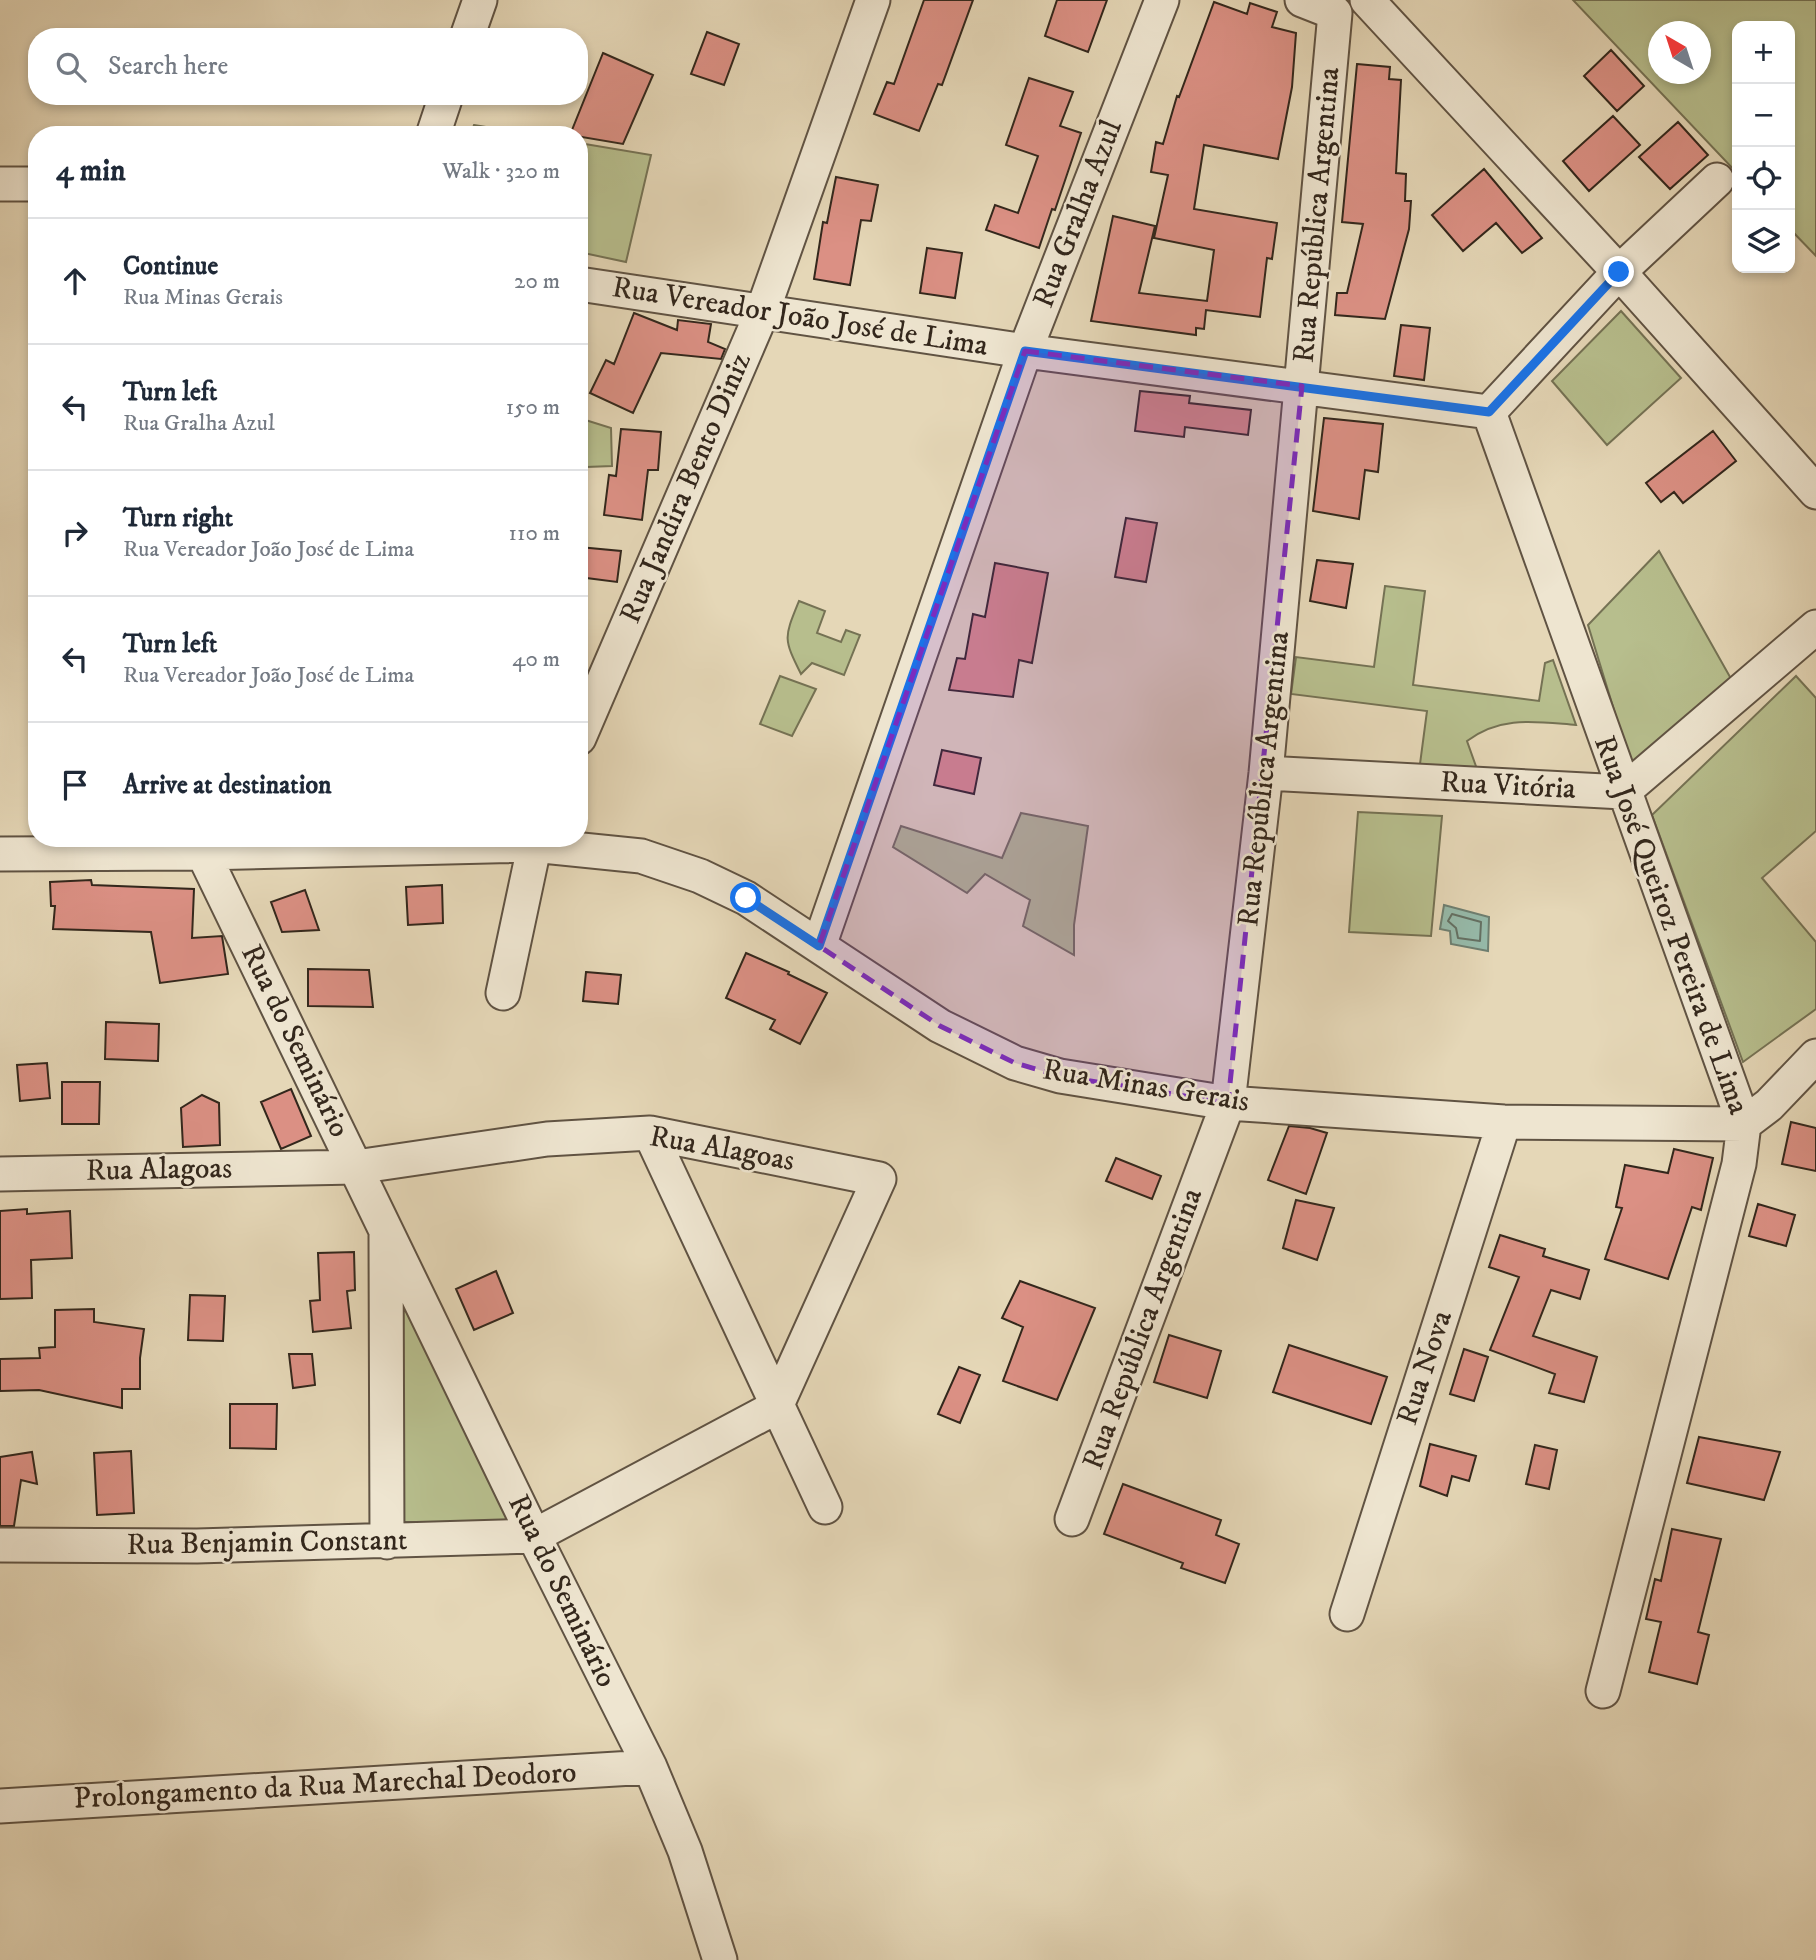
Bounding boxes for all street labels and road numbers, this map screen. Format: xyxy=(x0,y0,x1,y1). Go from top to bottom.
street label: Rua República Argentina xyxy=(1286,65,1348,364)
street label: Rua Gralha Azul xyxy=(1025,115,1131,313)
street label: Rua Vereador João José de Lima xyxy=(610,269,991,365)
street label: Rua Jandira Bento Diniz xyxy=(612,347,760,629)
street label: Rua República Argentina xyxy=(1230,629,1298,928)
street label: Rua José Queiroz Pereira de Lima xyxy=(1585,731,1757,1120)
street label: Rua Vitória xyxy=(1439,764,1577,808)
street label: Rua do Seminário xyxy=(232,939,358,1143)
street label: Rua Minas Gerais xyxy=(1040,1051,1252,1121)
street label: Rua Alagoas xyxy=(647,1118,797,1180)
street label: Rua Alagoas xyxy=(85,1150,233,1190)
street label: Rua República Argentina xyxy=(1075,1183,1211,1475)
street label: Rua Nova xyxy=(1389,1306,1461,1430)
street label: Rua do Seminário xyxy=(499,1489,625,1693)
street label: Rua Benjamin Constant xyxy=(126,1522,408,1564)
street label: Prolongamento da Rua Marechal Deodoro xyxy=(73,1754,577,1818)

